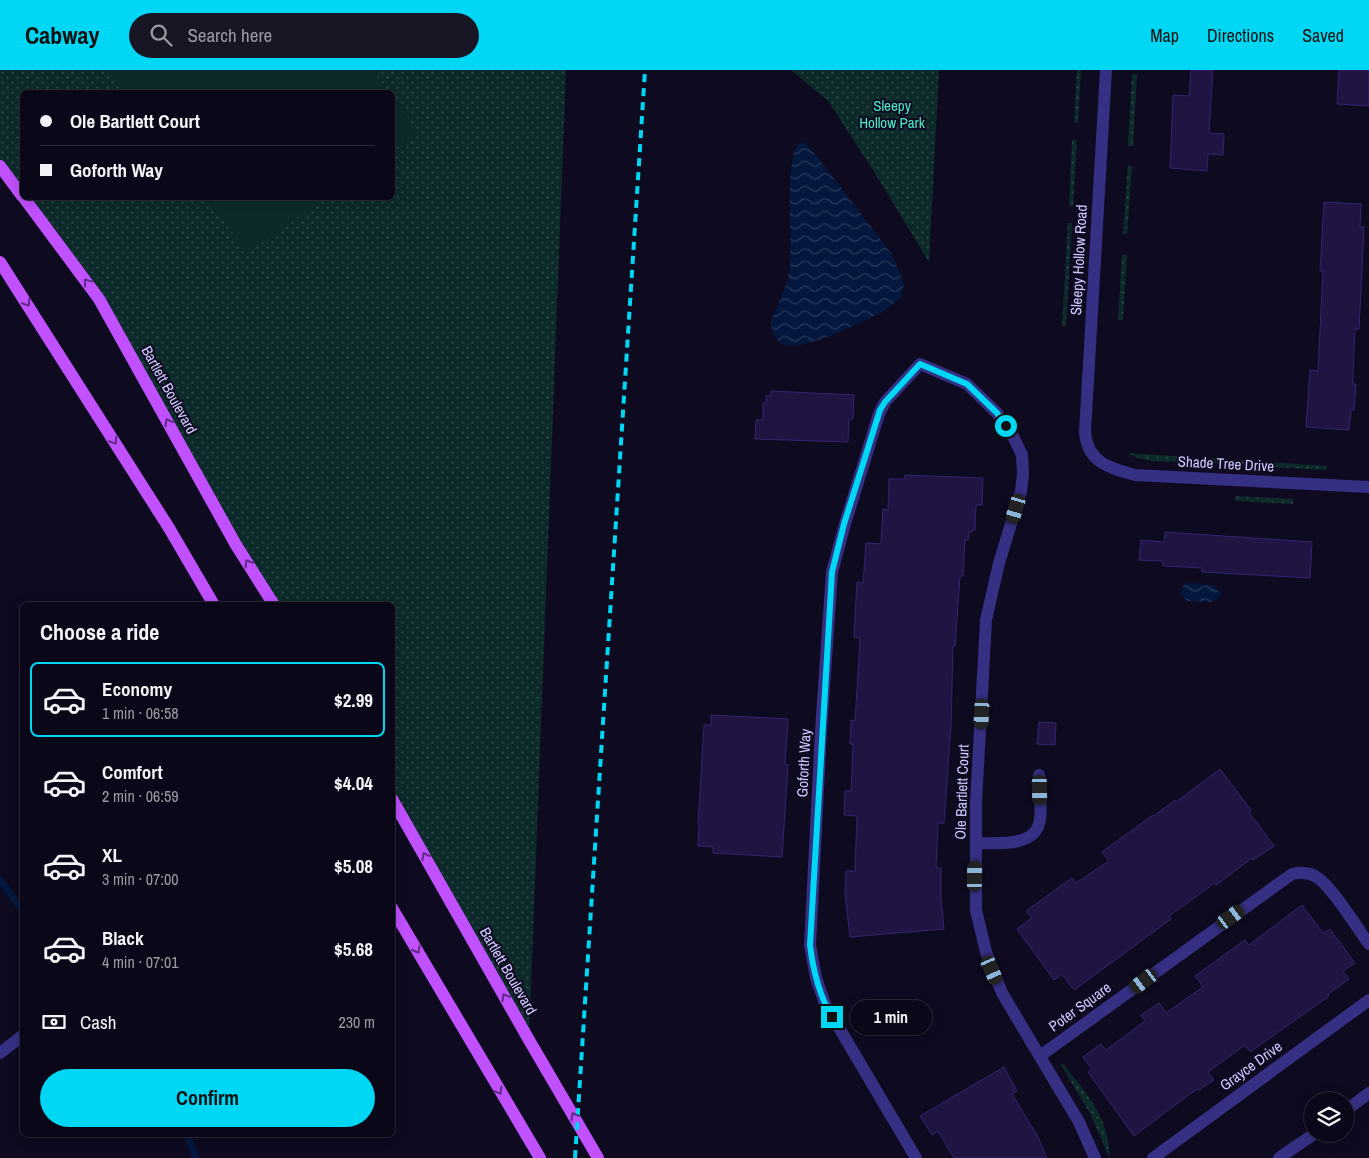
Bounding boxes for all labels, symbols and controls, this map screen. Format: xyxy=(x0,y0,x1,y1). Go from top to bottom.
search box xyxy=(129,13,479,58)
text: Cabway xyxy=(25,19,99,51)
icon: search xyxy=(147,21,175,49)
text: Search here xyxy=(187,22,272,48)
text: Map xyxy=(1150,23,1179,48)
text: Directions xyxy=(1207,23,1274,48)
text: Saved xyxy=(1302,23,1344,48)
park label: Sleepy Hollow Park xyxy=(859,95,926,133)
text: Ole Bartlett Court xyxy=(70,108,200,134)
text: Goforth Way xyxy=(70,157,163,183)
street label: Sleepy Hollow Road xyxy=(1065,204,1092,316)
one-way arrow xyxy=(84,279,92,288)
one-way arrow xyxy=(20,298,30,307)
street label: Bartlett Boulevard xyxy=(137,342,202,438)
route start xyxy=(995,415,1017,437)
one-way arrow xyxy=(164,418,174,427)
one-way arrow xyxy=(107,435,117,444)
street label: Shade Tree Drive xyxy=(1177,450,1275,477)
car xyxy=(1004,492,1027,526)
one-way arrow xyxy=(245,560,255,569)
text: Choose a ride xyxy=(40,617,159,647)
text: Economy xyxy=(102,676,172,702)
icon: car xyxy=(42,677,87,722)
text: $2.99 xyxy=(334,687,373,713)
car xyxy=(973,699,990,729)
text: 1 min · 06:58 xyxy=(102,702,179,724)
street label: Goforth Way xyxy=(791,727,816,798)
street label: Ole Bartlett Court xyxy=(949,744,974,840)
text: Comfort xyxy=(102,759,163,785)
icon: car xyxy=(42,760,87,805)
text: $4.04 xyxy=(334,770,373,796)
car xyxy=(1032,775,1047,805)
text: 2 min · 06:59 xyxy=(102,785,179,807)
text: XL xyxy=(102,842,122,868)
icon: car xyxy=(42,843,87,888)
one-way arrow xyxy=(421,852,431,861)
text: $5.08 xyxy=(334,853,373,879)
car xyxy=(967,861,982,891)
text: 3 min · 07:00 xyxy=(102,868,179,890)
car xyxy=(1214,902,1247,932)
street label: Bartlett Boulevard xyxy=(475,923,542,1018)
text: Black xyxy=(102,925,144,951)
icon: car xyxy=(42,926,87,971)
text: $5.68 xyxy=(334,936,373,962)
one-way arrow xyxy=(411,945,421,954)
text: 4 min · 07:01 xyxy=(102,951,179,973)
car xyxy=(979,953,1004,987)
car xyxy=(1127,966,1160,996)
street label: Poter Square xyxy=(1044,977,1115,1036)
one-way arrow xyxy=(501,994,511,1003)
callout: 1 min xyxy=(850,1000,932,1034)
route end xyxy=(821,1006,843,1028)
text: 1 min xyxy=(874,1006,908,1028)
icon: cash xyxy=(40,1008,68,1036)
text: Cash xyxy=(80,1009,116,1035)
text: 230 m xyxy=(339,1011,375,1033)
street label: Grayce Drive xyxy=(1215,1036,1286,1095)
button: Confirm xyxy=(40,1069,375,1127)
one-way arrow xyxy=(493,1085,503,1094)
map controls xyxy=(1304,1092,1354,1142)
button: layers xyxy=(1304,1092,1354,1142)
one-way arrow xyxy=(570,1112,580,1121)

